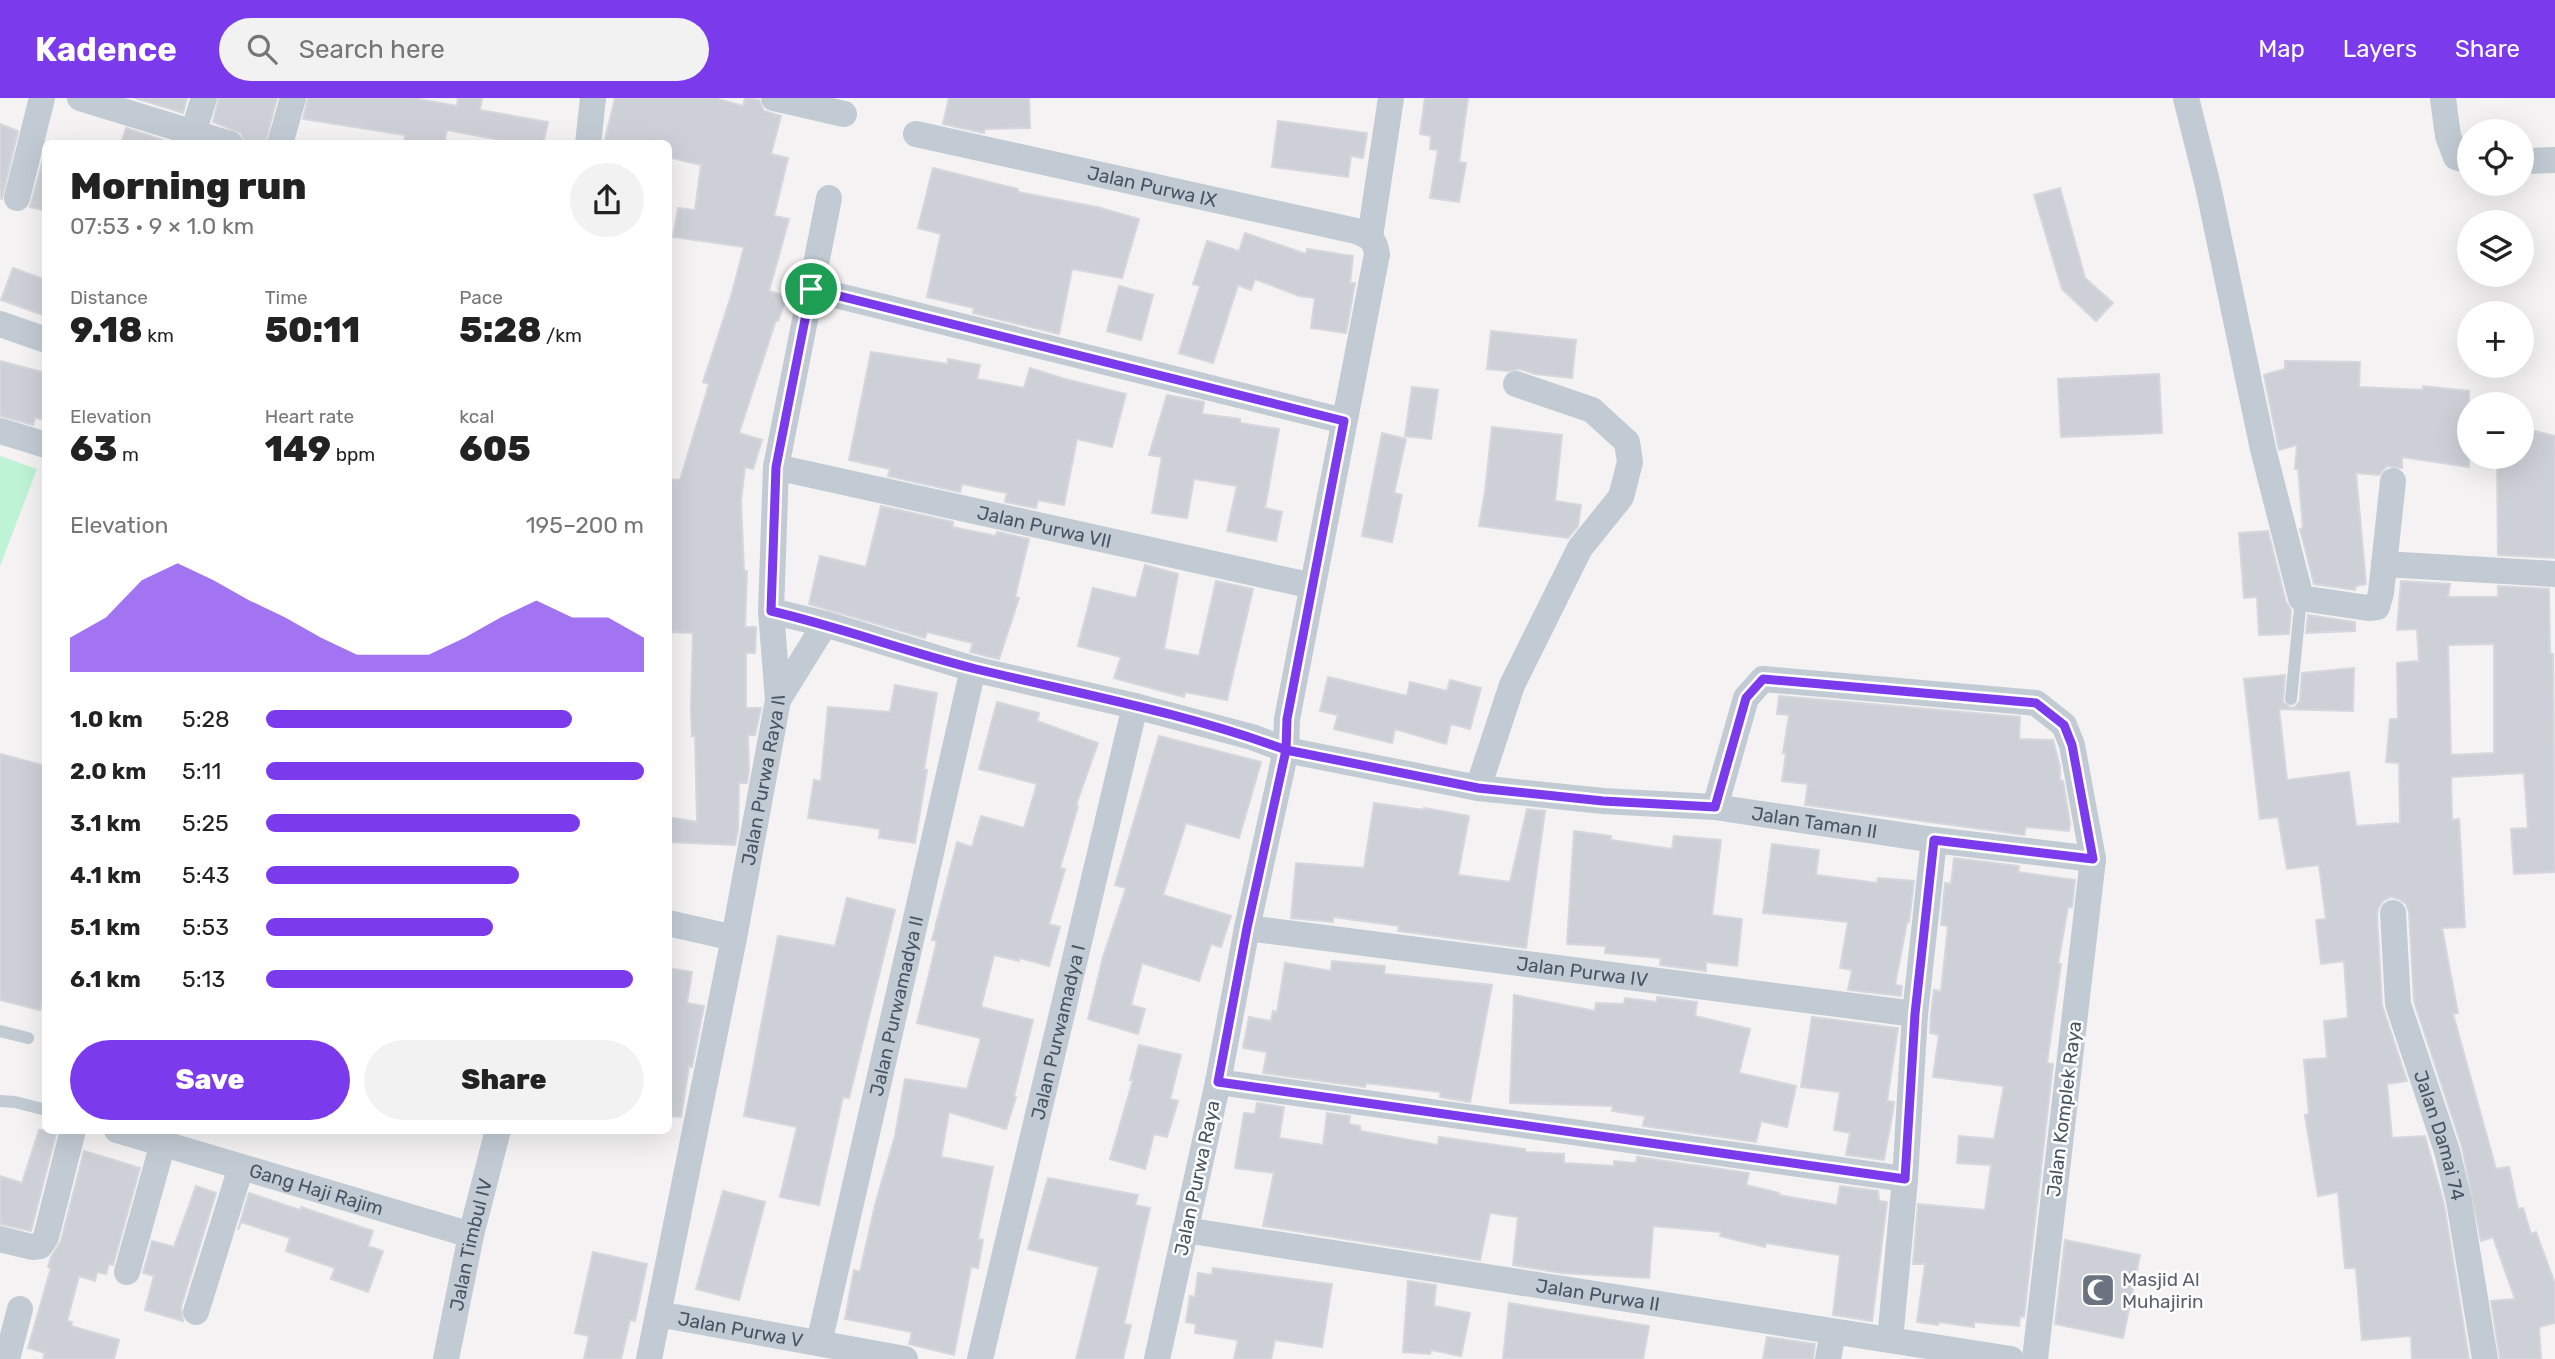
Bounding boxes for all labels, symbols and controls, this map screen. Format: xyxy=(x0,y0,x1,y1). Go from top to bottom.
search box xyxy=(219,18,709,81)
text: Kadence xyxy=(35,30,177,69)
icon: search xyxy=(243,30,281,68)
text: Search here xyxy=(299,34,445,65)
text: Map xyxy=(2258,35,2305,63)
text: Layers xyxy=(2343,35,2417,63)
text: Share xyxy=(2455,35,2520,63)
map controls xyxy=(2457,119,2534,469)
button: locate xyxy=(2457,119,2534,196)
street label: Jalan Purwa IX xyxy=(1085,161,1219,212)
text: Morning run xyxy=(70,163,307,209)
button: share xyxy=(570,163,644,237)
button: layers xyxy=(2457,210,2534,287)
text: 07:53 · 9 × 1.0 km xyxy=(70,212,254,240)
pin xyxy=(781,259,841,319)
icon: arrive xyxy=(792,270,830,308)
text: Distance xyxy=(70,286,148,309)
text: Time xyxy=(265,286,308,309)
text: Pace xyxy=(459,286,503,309)
button: + xyxy=(2457,301,2534,378)
text: 9.18 xyxy=(70,309,143,351)
text: 50:11 xyxy=(265,309,360,351)
text: 5:28 xyxy=(459,309,541,351)
text: km xyxy=(143,324,174,347)
text: /km xyxy=(541,324,582,347)
button: − xyxy=(2457,392,2534,469)
text: Elevation xyxy=(70,405,151,428)
text: Heart rate xyxy=(265,405,354,428)
text: kcal xyxy=(459,405,494,428)
text: 63 xyxy=(70,428,117,470)
text: 149 xyxy=(265,428,331,470)
text: 605 xyxy=(459,428,531,470)
text: m xyxy=(117,443,139,466)
text: bpm xyxy=(331,443,375,466)
street label: Jalan Purwa VII xyxy=(975,500,1114,553)
text: Elevation xyxy=(70,511,169,539)
text: 195–200 m xyxy=(526,511,644,539)
street label: Jalan Purwa Raya II xyxy=(736,694,789,867)
text: 1.0 km xyxy=(70,705,143,733)
text: 5:28 xyxy=(182,705,230,733)
text: 2.0 km xyxy=(70,757,146,785)
text: 5:11 xyxy=(182,757,221,785)
street label: Jalan Taman II xyxy=(1750,801,1879,843)
text: 3.1 km xyxy=(70,809,141,837)
text: 5:25 xyxy=(182,809,229,837)
text: 4.1 km xyxy=(70,861,141,889)
text: 5:43 xyxy=(182,861,230,889)
text: 5.1 km xyxy=(70,913,141,941)
text: 5:53 xyxy=(182,913,229,941)
street label: Jalan Purwamadya II xyxy=(864,913,928,1098)
street label: Jalan Purwamadya I xyxy=(1026,942,1089,1122)
street label: Jalan Purwa IV xyxy=(1515,951,1649,991)
text: 6.1 km xyxy=(70,965,141,993)
text: 5:13 xyxy=(182,965,225,993)
street label: Jalan Komplek Raya xyxy=(2042,1020,2086,1198)
button: Save xyxy=(70,1040,350,1120)
button: Share xyxy=(364,1040,644,1120)
street label: Jalan Damai 74 xyxy=(2409,1067,2470,1203)
street label: Jalan Purwa Raya xyxy=(1169,1098,1225,1258)
street label: Gang Haji Rajim xyxy=(247,1158,386,1220)
street label: Jalan Timbul IV xyxy=(444,1176,497,1313)
place label: Masjid Al Muhajirin xyxy=(2122,1268,2204,1313)
mosque icon: Masjid Al Muhajirin xyxy=(2079,1271,2117,1309)
street label: Jalan Purwa II xyxy=(1534,1273,1662,1316)
street label: Jalan Purwa V xyxy=(676,1306,805,1352)

